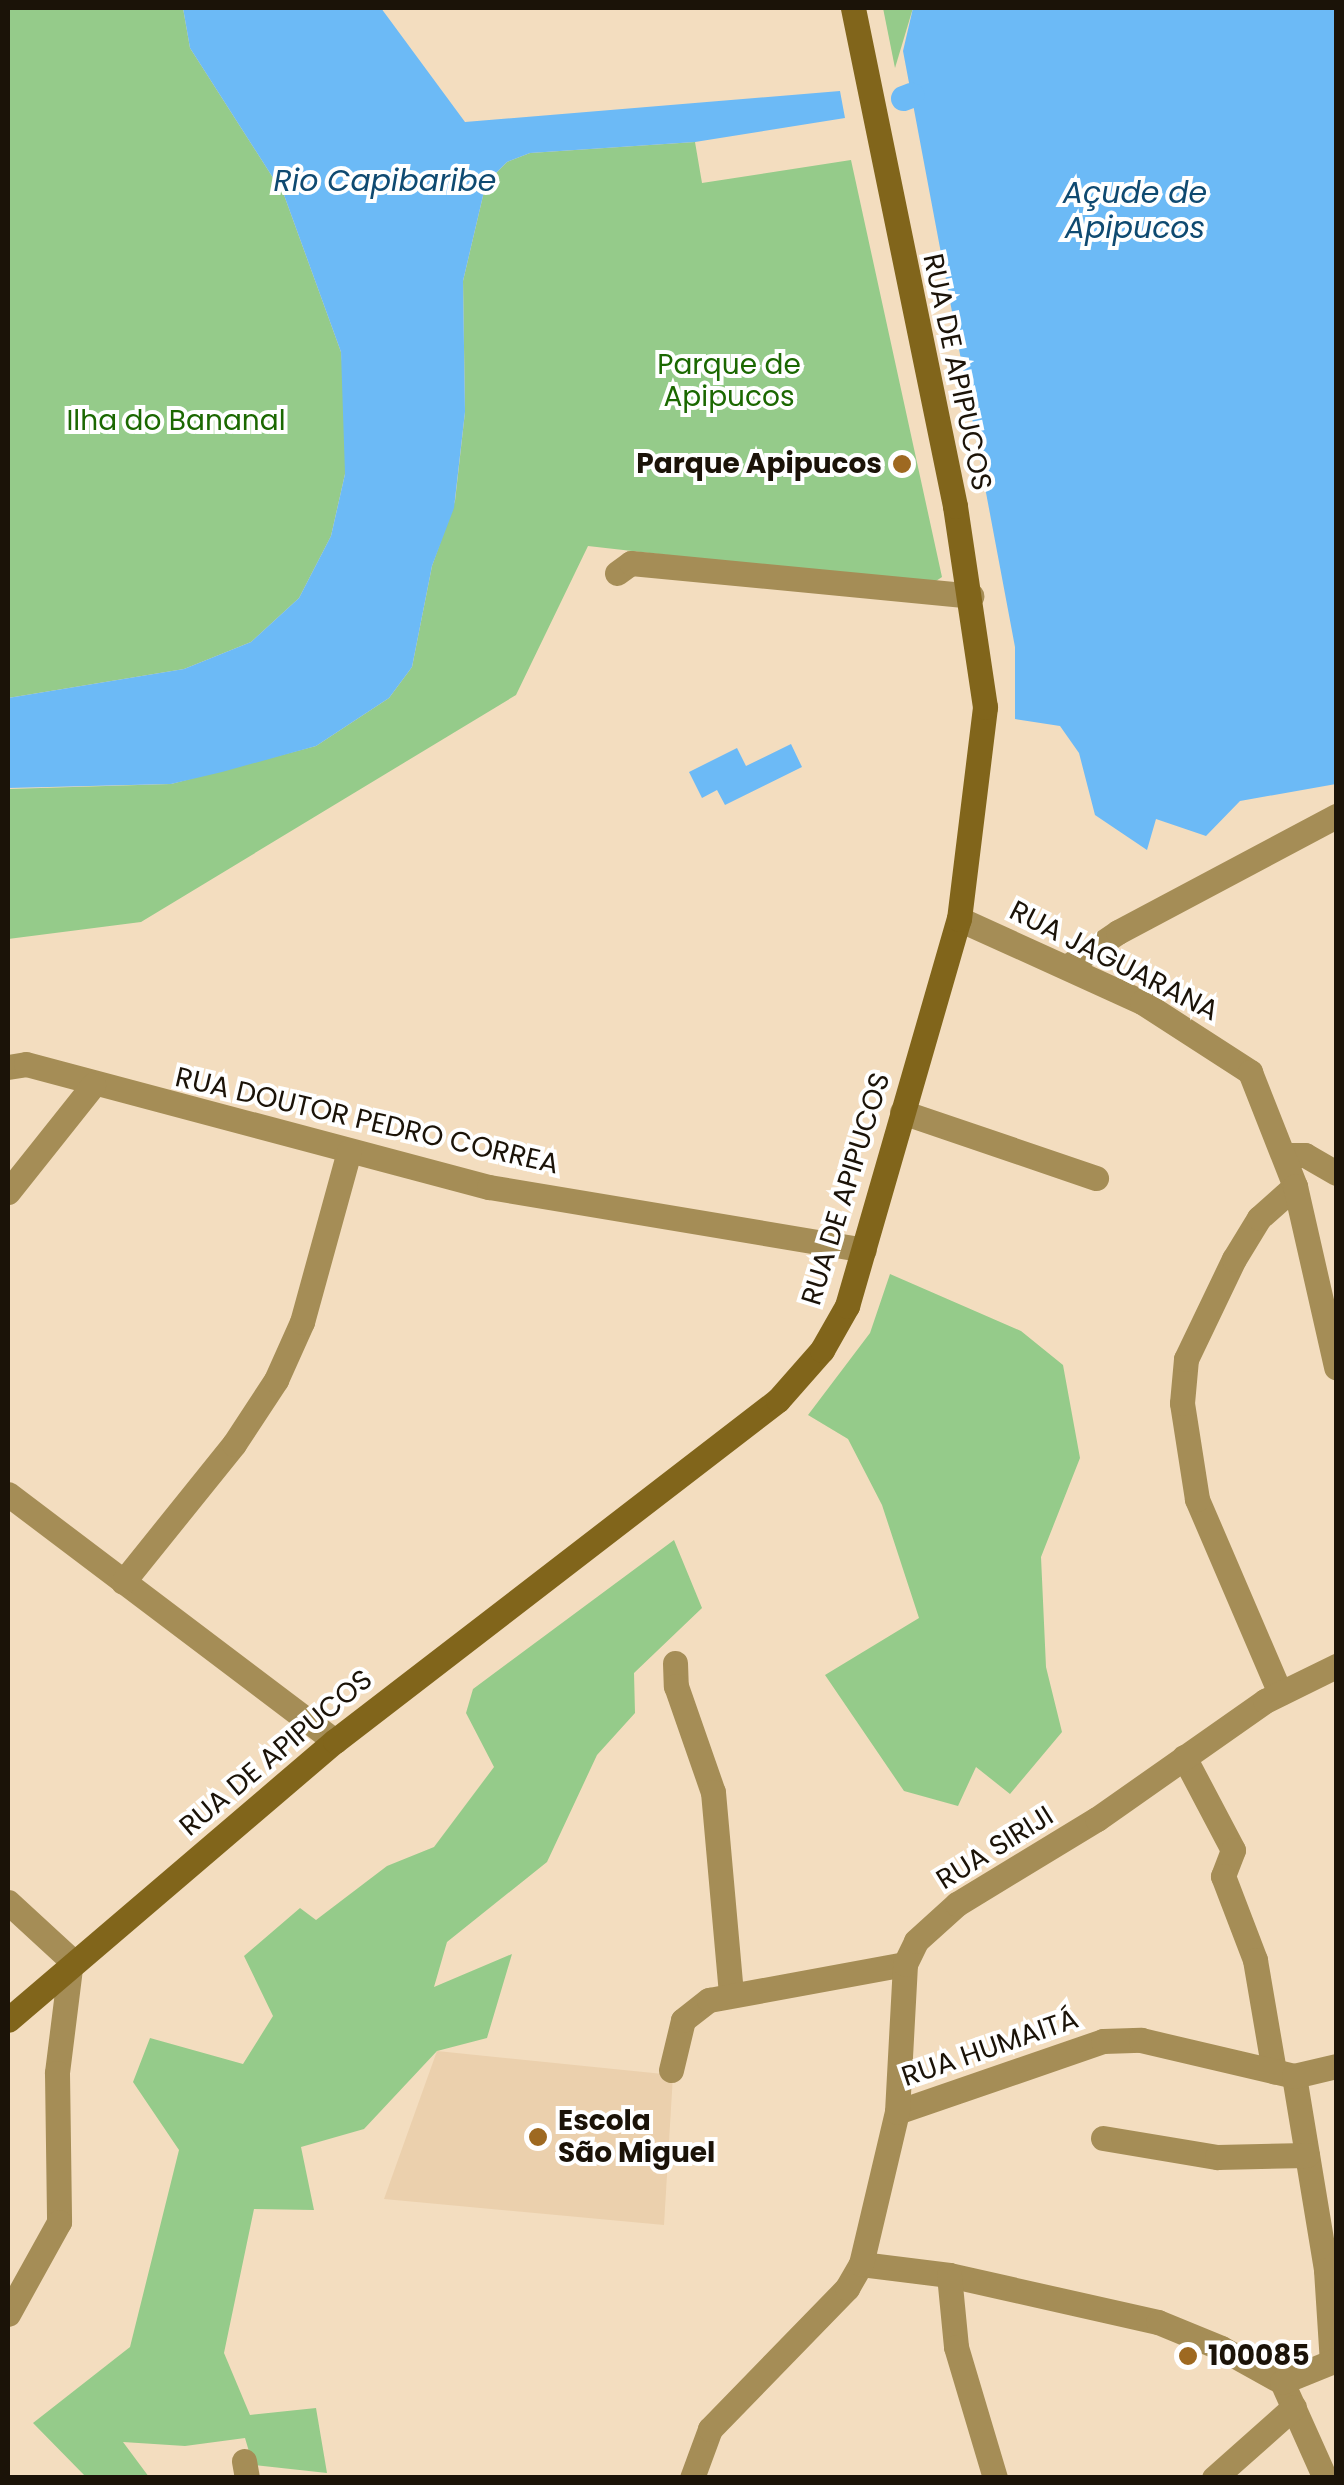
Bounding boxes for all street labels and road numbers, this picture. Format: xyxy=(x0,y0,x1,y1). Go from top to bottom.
street label: RUA DE APIPUCOS xyxy=(916,251,998,493)
street label: RUA JAGUARANA xyxy=(1004,894,1224,1028)
street label: RUA DOUTOR PEDRO CORREA xyxy=(172,1060,562,1182)
street label: RUA DE APIPUCOS xyxy=(795,1069,897,1309)
street label: RUA DE APIPUCOS xyxy=(173,1663,379,1843)
street label: RUA SIRIJI xyxy=(930,1799,1060,1897)
street label: RUA HUMAITÁ xyxy=(897,2002,1083,2094)

